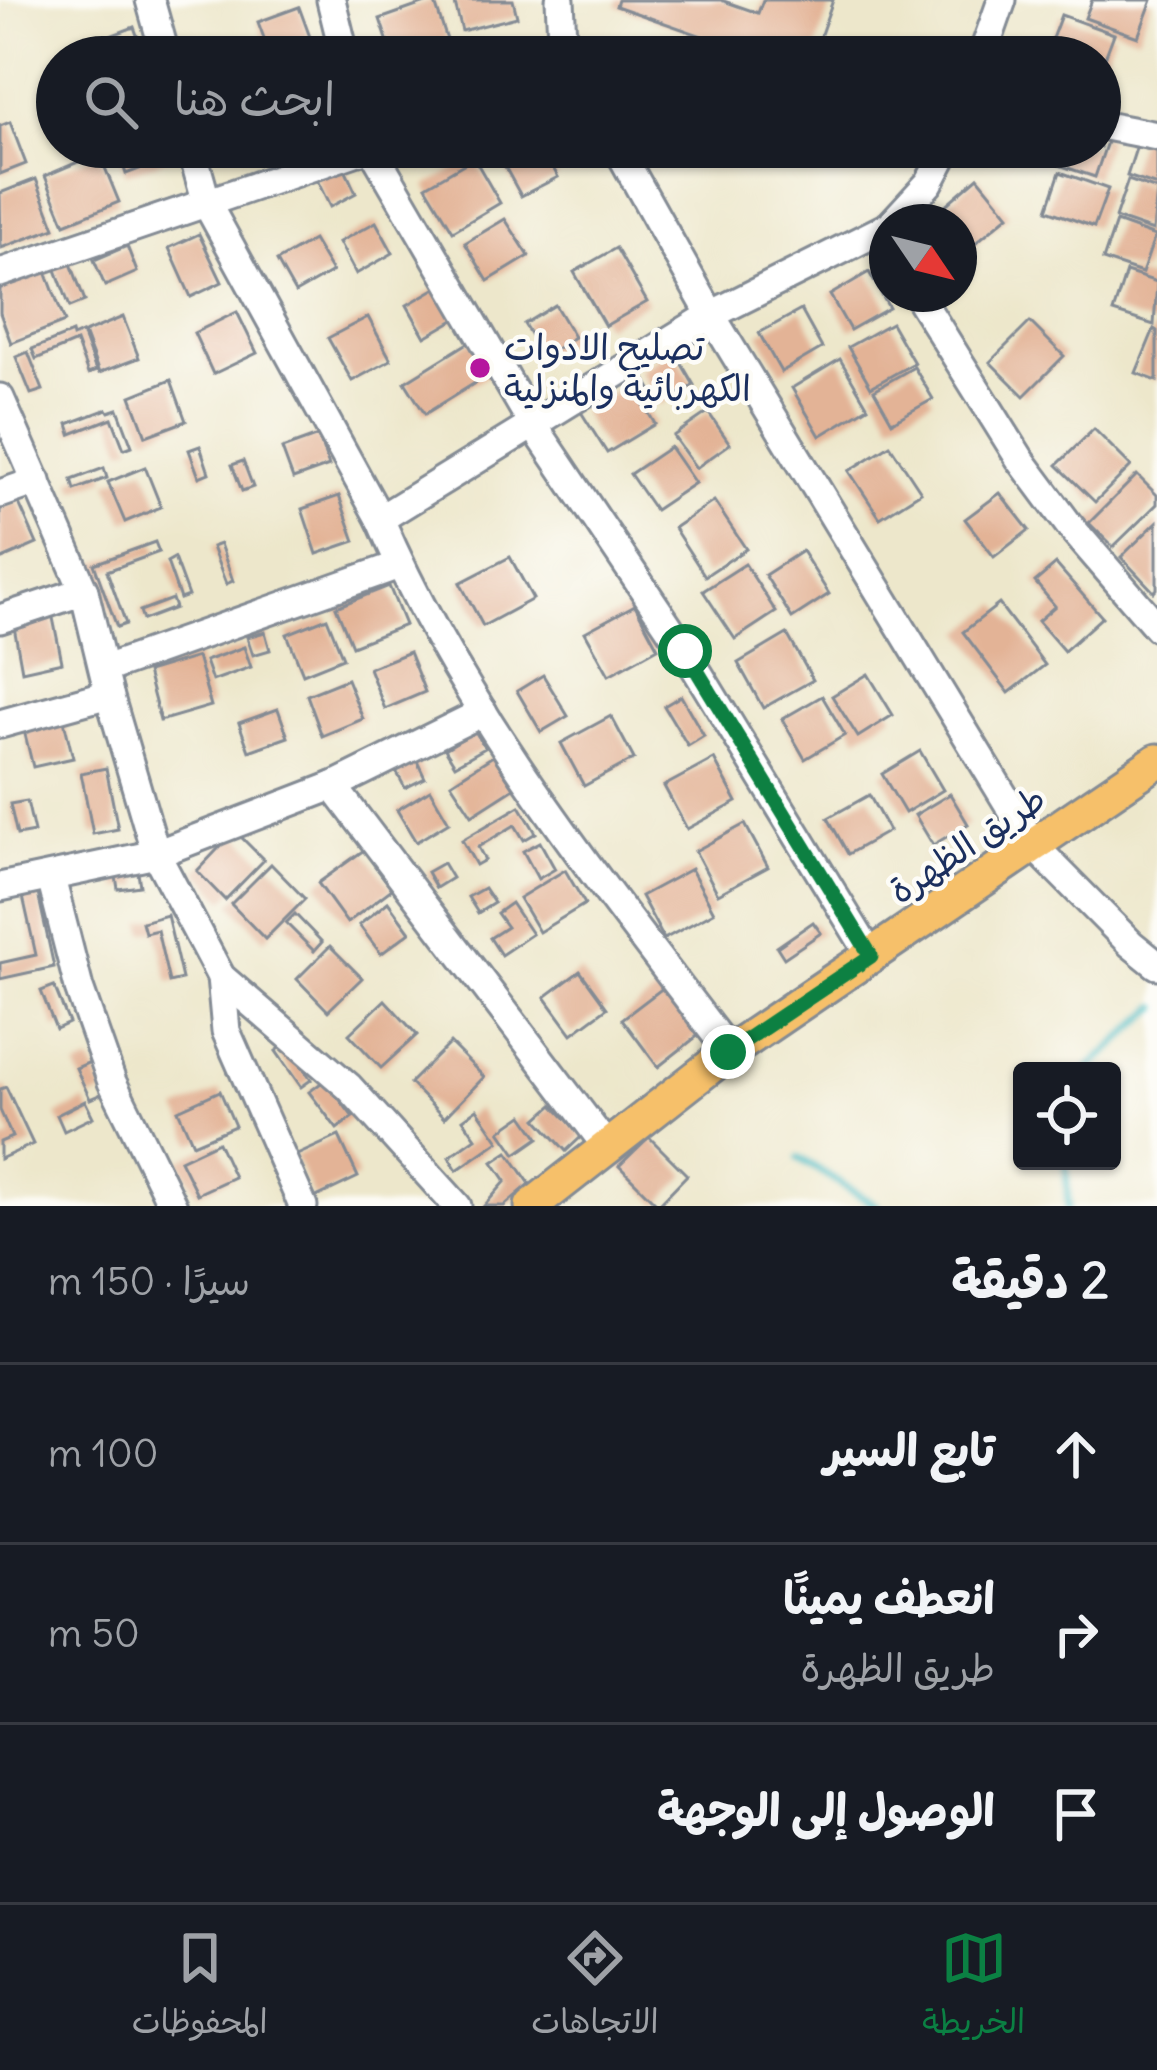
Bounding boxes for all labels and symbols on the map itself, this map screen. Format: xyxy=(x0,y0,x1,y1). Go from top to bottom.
north arrow xyxy=(869,204,977,312)
place label: تصليح الادوات الكهربائية والمنزلية xyxy=(504,325,751,411)
marker: تصليح الادوات الكهربائية والمنزلية xyxy=(467,355,493,381)
route start xyxy=(658,624,712,678)
street label: طريق الظهرة xyxy=(880,776,1054,913)
route end xyxy=(701,1025,755,1079)

